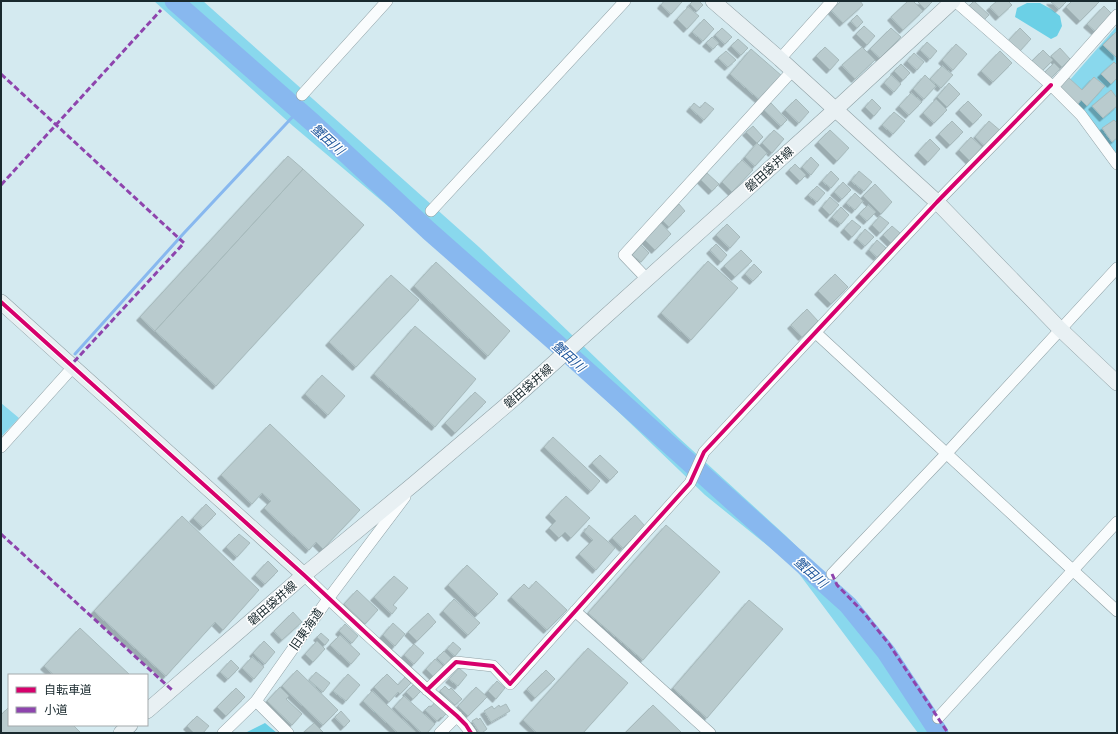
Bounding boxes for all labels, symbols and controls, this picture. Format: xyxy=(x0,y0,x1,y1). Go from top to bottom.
water label: 蟹田川 xyxy=(307,119,351,161)
street label: 磐田袋井線 xyxy=(740,142,798,196)
water label: 蟹田川 xyxy=(548,336,592,378)
street label: 磐田袋井線 xyxy=(499,359,557,413)
water label: 蟹田川 xyxy=(790,552,834,594)
street label: 磐田袋井線 xyxy=(243,576,301,630)
street label: 旧東海道 xyxy=(284,604,328,654)
legend xyxy=(8,674,148,726)
text: 自転車道 xyxy=(44,680,92,699)
text: 小道 xyxy=(44,700,68,719)

